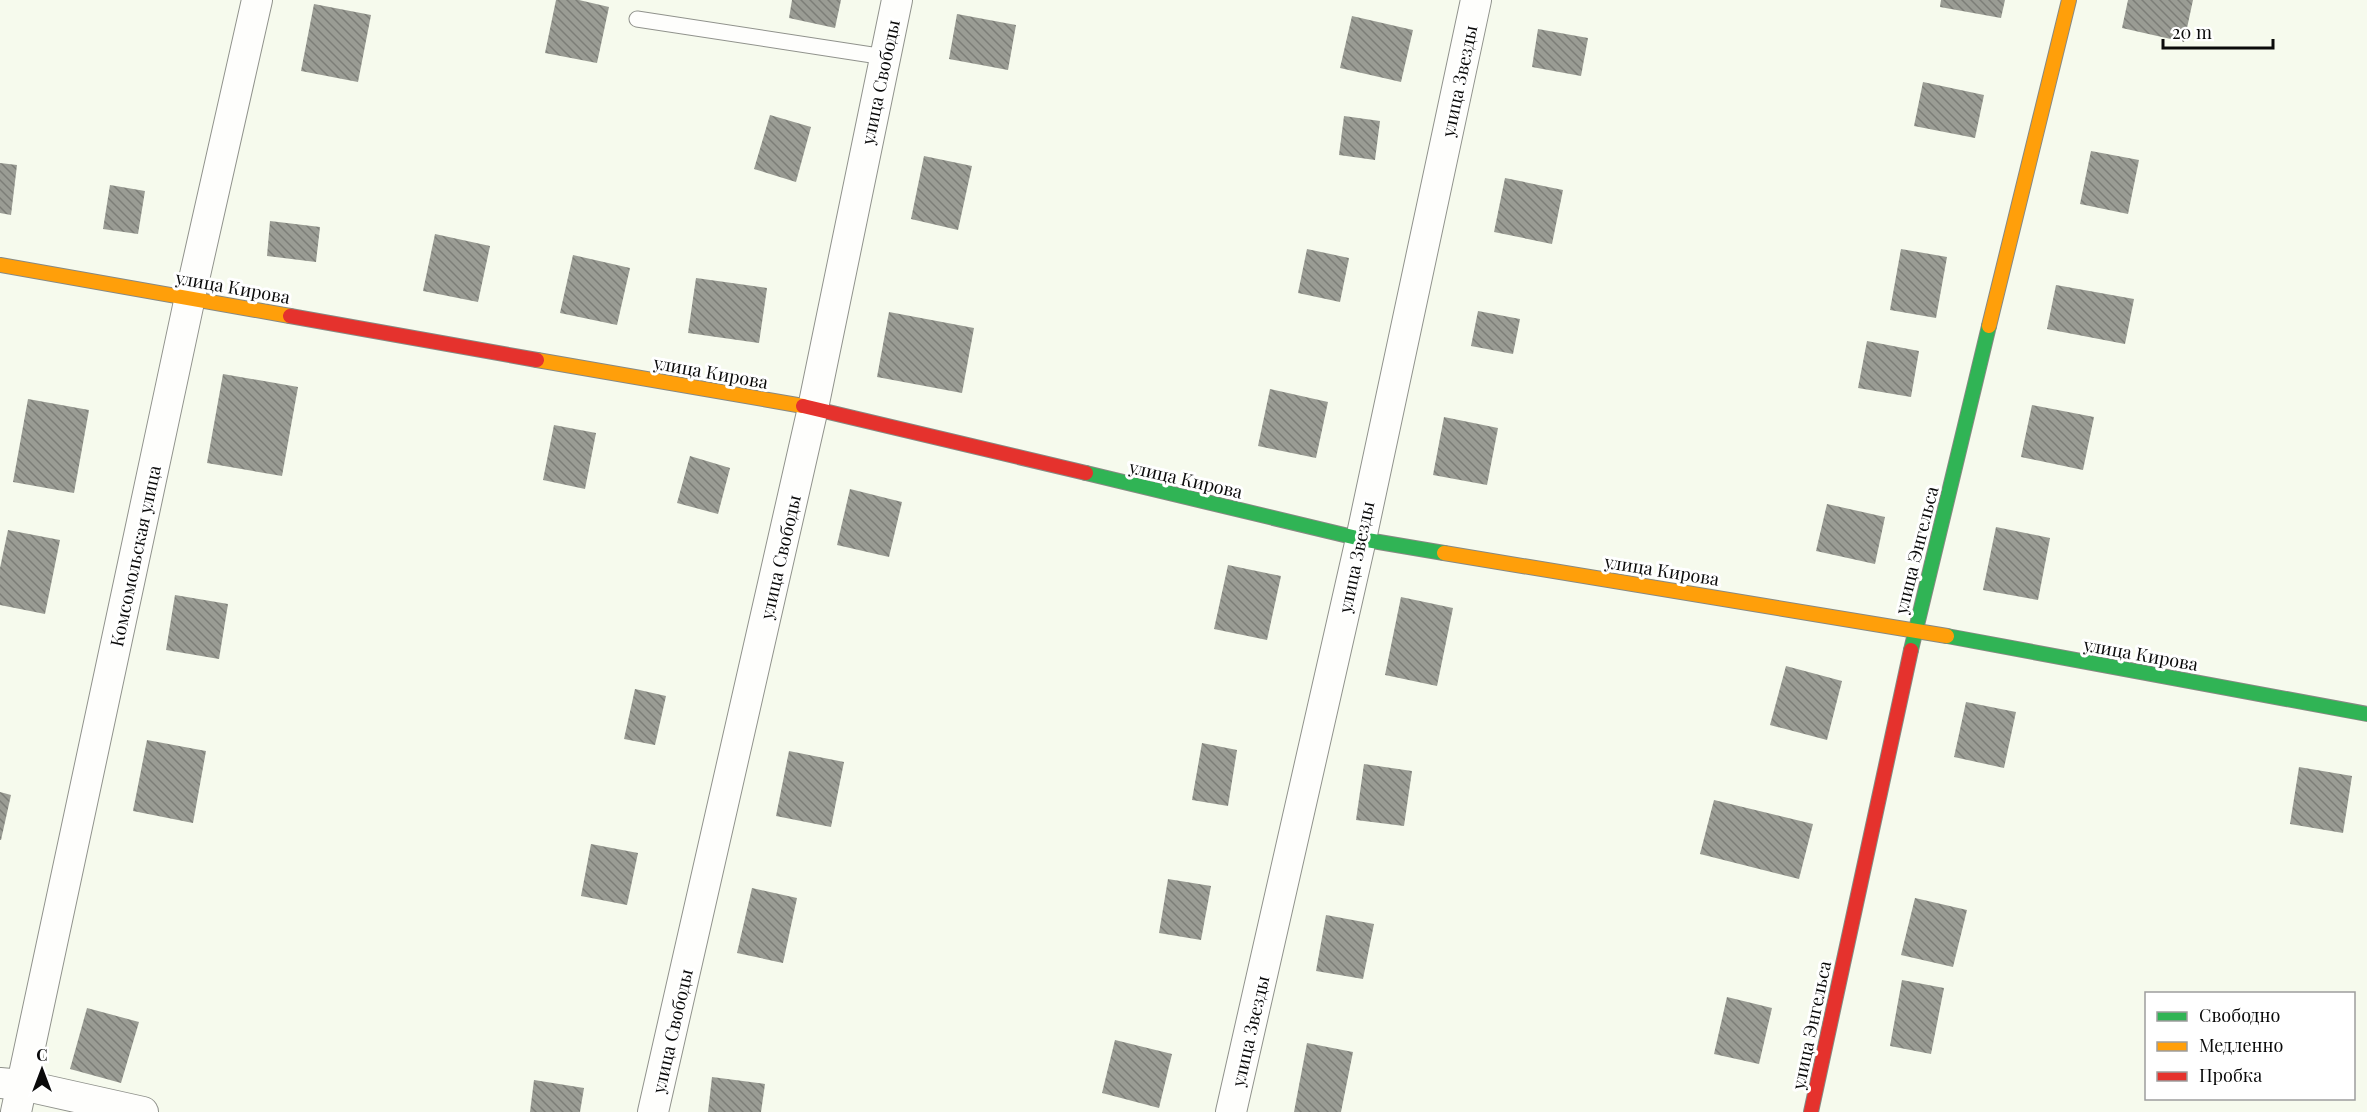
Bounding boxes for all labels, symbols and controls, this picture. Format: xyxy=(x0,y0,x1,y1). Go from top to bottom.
scale bar xyxy=(2163,12,2272,50)
street label: улица Свободы xyxy=(855,17,905,148)
text: 20 m xyxy=(2172,20,2212,44)
street label: улица Звезды xyxy=(1435,23,1483,140)
street label: улица Кирова xyxy=(173,265,292,309)
street label: улица Кирова xyxy=(651,350,770,394)
street label: улица Кирова xyxy=(1126,454,1245,504)
street label: Комсомольская улица xyxy=(104,463,166,649)
street label: улица Энгельса xyxy=(1888,484,1943,617)
street label: улица Свободы xyxy=(754,492,806,623)
street label: улица Звезды xyxy=(1332,499,1380,616)
street label: улица Кирова xyxy=(1602,549,1721,591)
street label: улица Кирова xyxy=(2081,632,2200,676)
street label: улица Энгельса xyxy=(1785,959,1836,1092)
street label: улица Свободы xyxy=(646,966,698,1097)
street label: улица Звезды xyxy=(1225,973,1275,1090)
legend xyxy=(2145,992,2355,1100)
text: Свободно xyxy=(2199,1003,2280,1027)
text: Медленно xyxy=(2199,1033,2284,1057)
north arrow xyxy=(12,1040,72,1100)
text: С xyxy=(36,1044,48,1065)
text: Пробка xyxy=(2199,1063,2262,1087)

